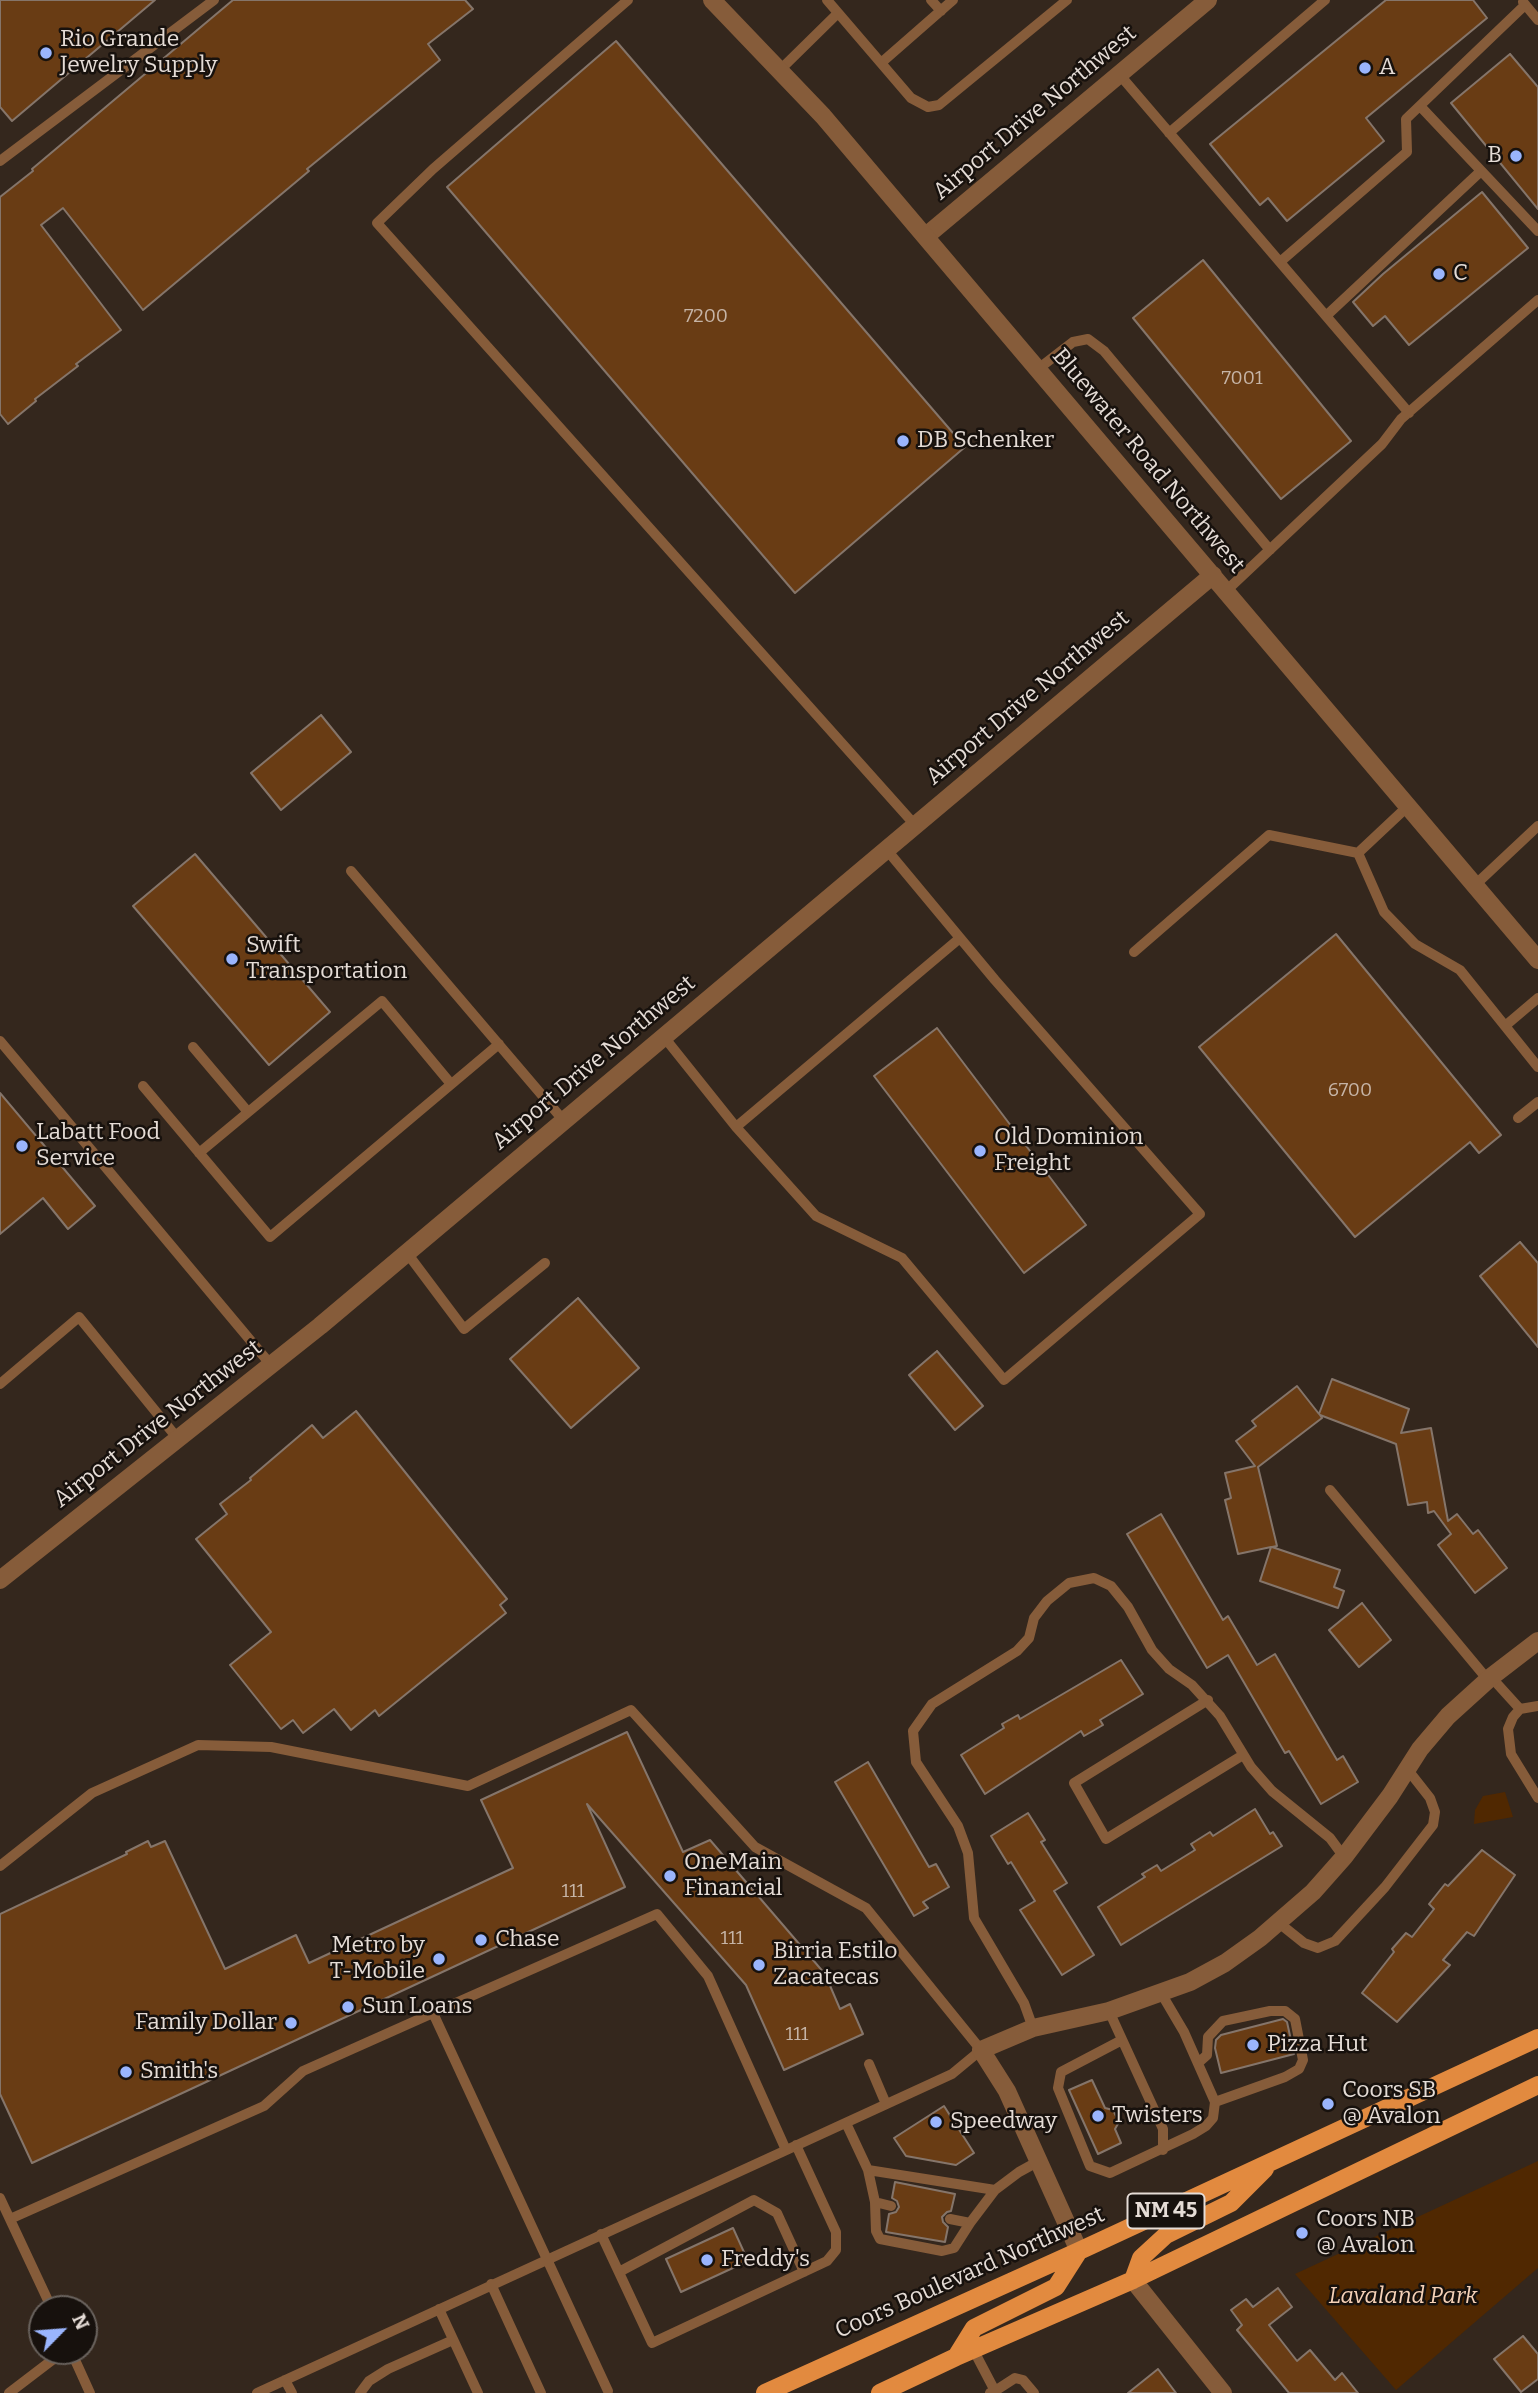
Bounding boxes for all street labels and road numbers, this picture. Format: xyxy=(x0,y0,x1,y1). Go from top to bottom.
street label: Airport Drive Northwest xyxy=(928,20,1142,206)
street label: Bluewater Road Northwest xyxy=(1046,343,1250,579)
street label: Airport Drive Northwest xyxy=(921,605,1135,791)
street label: Airport Drive Northwest xyxy=(487,970,701,1156)
street label: Airport Drive Northwest xyxy=(48,1334,268,1514)
road number: NM 45 xyxy=(1128,2194,1204,2228)
street label: Coors Boulevard Northwest xyxy=(831,2201,1109,2345)

